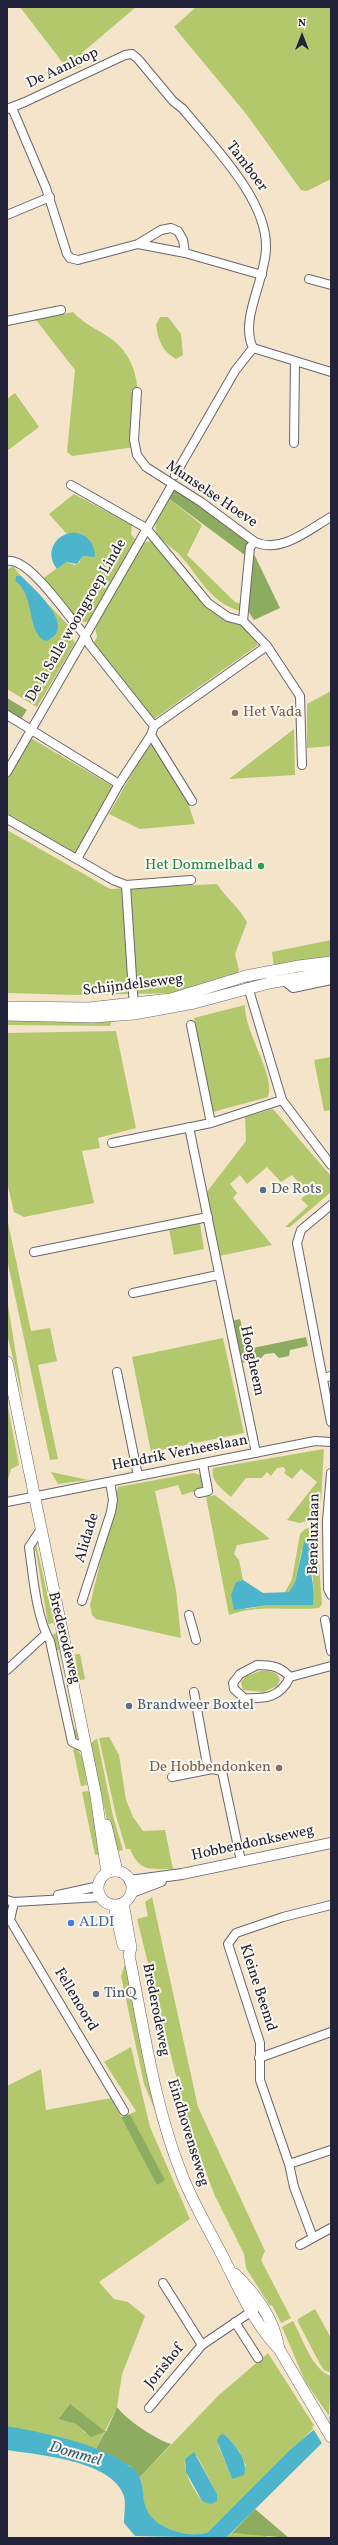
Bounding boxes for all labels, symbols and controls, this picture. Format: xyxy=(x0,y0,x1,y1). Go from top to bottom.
north arrow xyxy=(282,16,322,56)
text: N xyxy=(298,16,306,31)
street label: De Aanloop xyxy=(24,45,102,93)
street label: Tamboer xyxy=(221,138,271,196)
street label: Munselse Hoeve xyxy=(162,458,260,532)
street label: De la Salle woongroep Linde xyxy=(23,536,131,706)
place label: Het Vada xyxy=(243,704,302,722)
marker: Het Vada xyxy=(230,708,240,718)
place label: Het Dommelbad xyxy=(145,857,253,875)
marker: Het Dommelbad xyxy=(256,861,266,871)
street label: Schijndelseweg xyxy=(82,971,184,1001)
place label: De Rots xyxy=(271,1181,322,1199)
marker: De Rots xyxy=(258,1185,268,1195)
street label: Hoogheem xyxy=(235,1324,267,1398)
street label: Hendrik Verheeslaan xyxy=(111,1432,249,1476)
street label: Beneluxlaan xyxy=(305,1493,325,1575)
street label: Alidade xyxy=(72,1511,104,1565)
street label: Brederodeweg xyxy=(43,1590,83,1686)
place label: Brandweer Boxtel xyxy=(137,1697,254,1715)
marker: Brandweer Boxtel xyxy=(124,1701,134,1711)
place label: De Hobbendonken xyxy=(149,1759,271,1777)
marker: De Hobbendonken xyxy=(274,1763,284,1773)
street label: Hobbendonkseweg xyxy=(190,1822,316,1866)
place label: ALDI xyxy=(79,1914,114,1932)
marker: ALDI xyxy=(66,1918,76,1928)
street label: Kleine Beemd xyxy=(234,1942,280,2034)
street label: Brederodeweg xyxy=(137,1962,173,2058)
street label: Fellenoord xyxy=(49,1965,101,2035)
place label: TinQ xyxy=(104,1985,136,2003)
marker: TinQ xyxy=(91,1989,101,1999)
street label: Eindhovenseweg xyxy=(162,2077,212,2189)
street label: Jorishof xyxy=(142,2341,188,2393)
water label: Dommel xyxy=(47,2438,103,2472)

